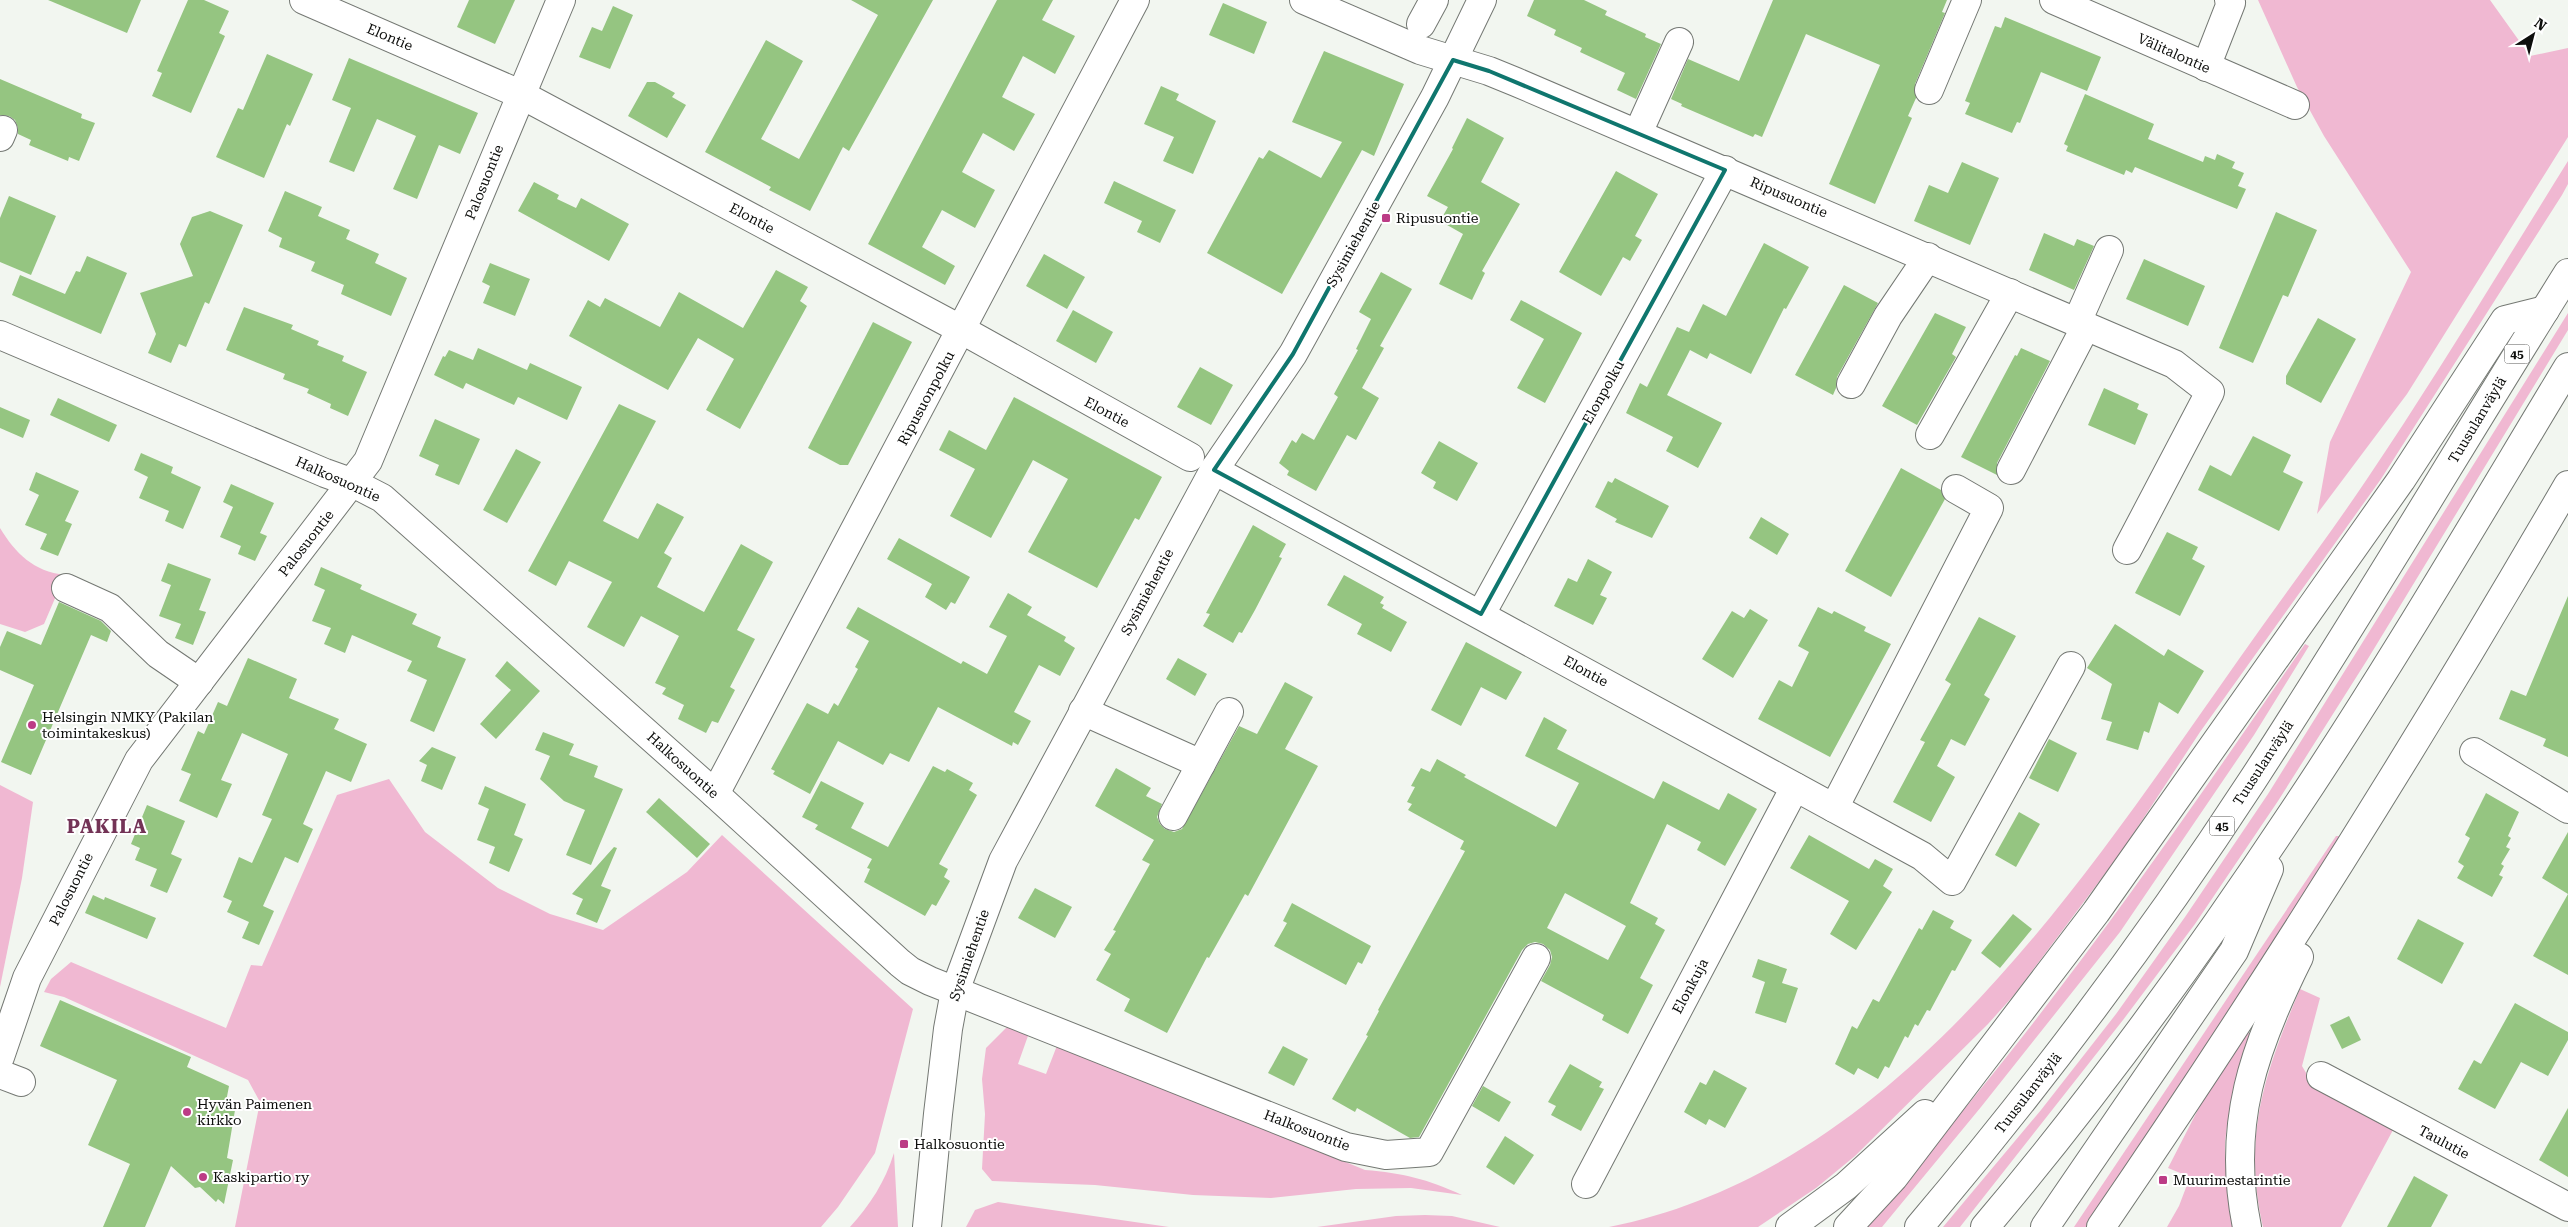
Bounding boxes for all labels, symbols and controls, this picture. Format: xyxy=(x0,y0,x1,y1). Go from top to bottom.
north arrow xyxy=(2508,10,2558,60)
text: N xyxy=(2532,15,2550,34)
street label: Elontie xyxy=(365,20,416,54)
street label: Välitalontie xyxy=(2135,30,2213,76)
street label: Palosuontie xyxy=(462,142,506,222)
street label: Ripusuontie xyxy=(1748,174,1830,221)
street label: Sysimiehentie xyxy=(1323,198,1383,290)
street label: Elontie xyxy=(727,200,777,237)
place label: Ripusuontie xyxy=(1396,210,1479,226)
marker: Ripusuontie xyxy=(1380,212,1392,224)
road number: 45 xyxy=(2504,344,2530,364)
street label: Ripusuonpolku xyxy=(894,348,958,448)
street label: Elonpolku xyxy=(1579,357,1627,427)
street label: Tuusulanväylä xyxy=(2445,373,2509,466)
street label: Elontie xyxy=(1082,394,1132,431)
street label: Halkosuontie xyxy=(293,453,383,505)
street label: Palosuontie xyxy=(275,507,337,579)
street label: Sysimiehentie xyxy=(1117,546,1177,638)
street label: Elontie xyxy=(1561,652,1611,690)
place label: Helsingin NMKY (Pakilan toimintakeskus) xyxy=(42,709,213,741)
street label: Tuusulanväylä xyxy=(2230,717,2297,808)
marker: Helsingin NMKY (Pakilan toimintakeskus) xyxy=(26,719,38,731)
street label: Halkosuontie xyxy=(644,729,722,802)
district label: PAKILA xyxy=(67,815,147,838)
road number: 45 xyxy=(2210,816,2234,836)
street label: Palosuontie xyxy=(46,850,96,928)
street label: Sysimiehentie xyxy=(946,907,992,1003)
street label: Elonkuja xyxy=(1669,955,1711,1016)
street label: Tuusulanväylä xyxy=(1992,1049,2065,1137)
place label: Hyvän Paimenen kirkko xyxy=(197,1096,312,1128)
marker: Hyvän Paimenen kirkko xyxy=(181,1106,193,1118)
street label: Halkosuontie xyxy=(1262,1106,1353,1154)
street label: Taulutie xyxy=(2416,1122,2472,1162)
place label: Halkosuontie xyxy=(914,1136,1005,1152)
marker: Halkosuontie xyxy=(898,1138,910,1150)
place label: Kaskipartio ry xyxy=(213,1169,310,1185)
marker: Kaskipartio ry xyxy=(197,1171,209,1183)
place label: Muurimestarintie xyxy=(2173,1172,2291,1188)
marker: Muurimestarintie xyxy=(2157,1174,2169,1186)

